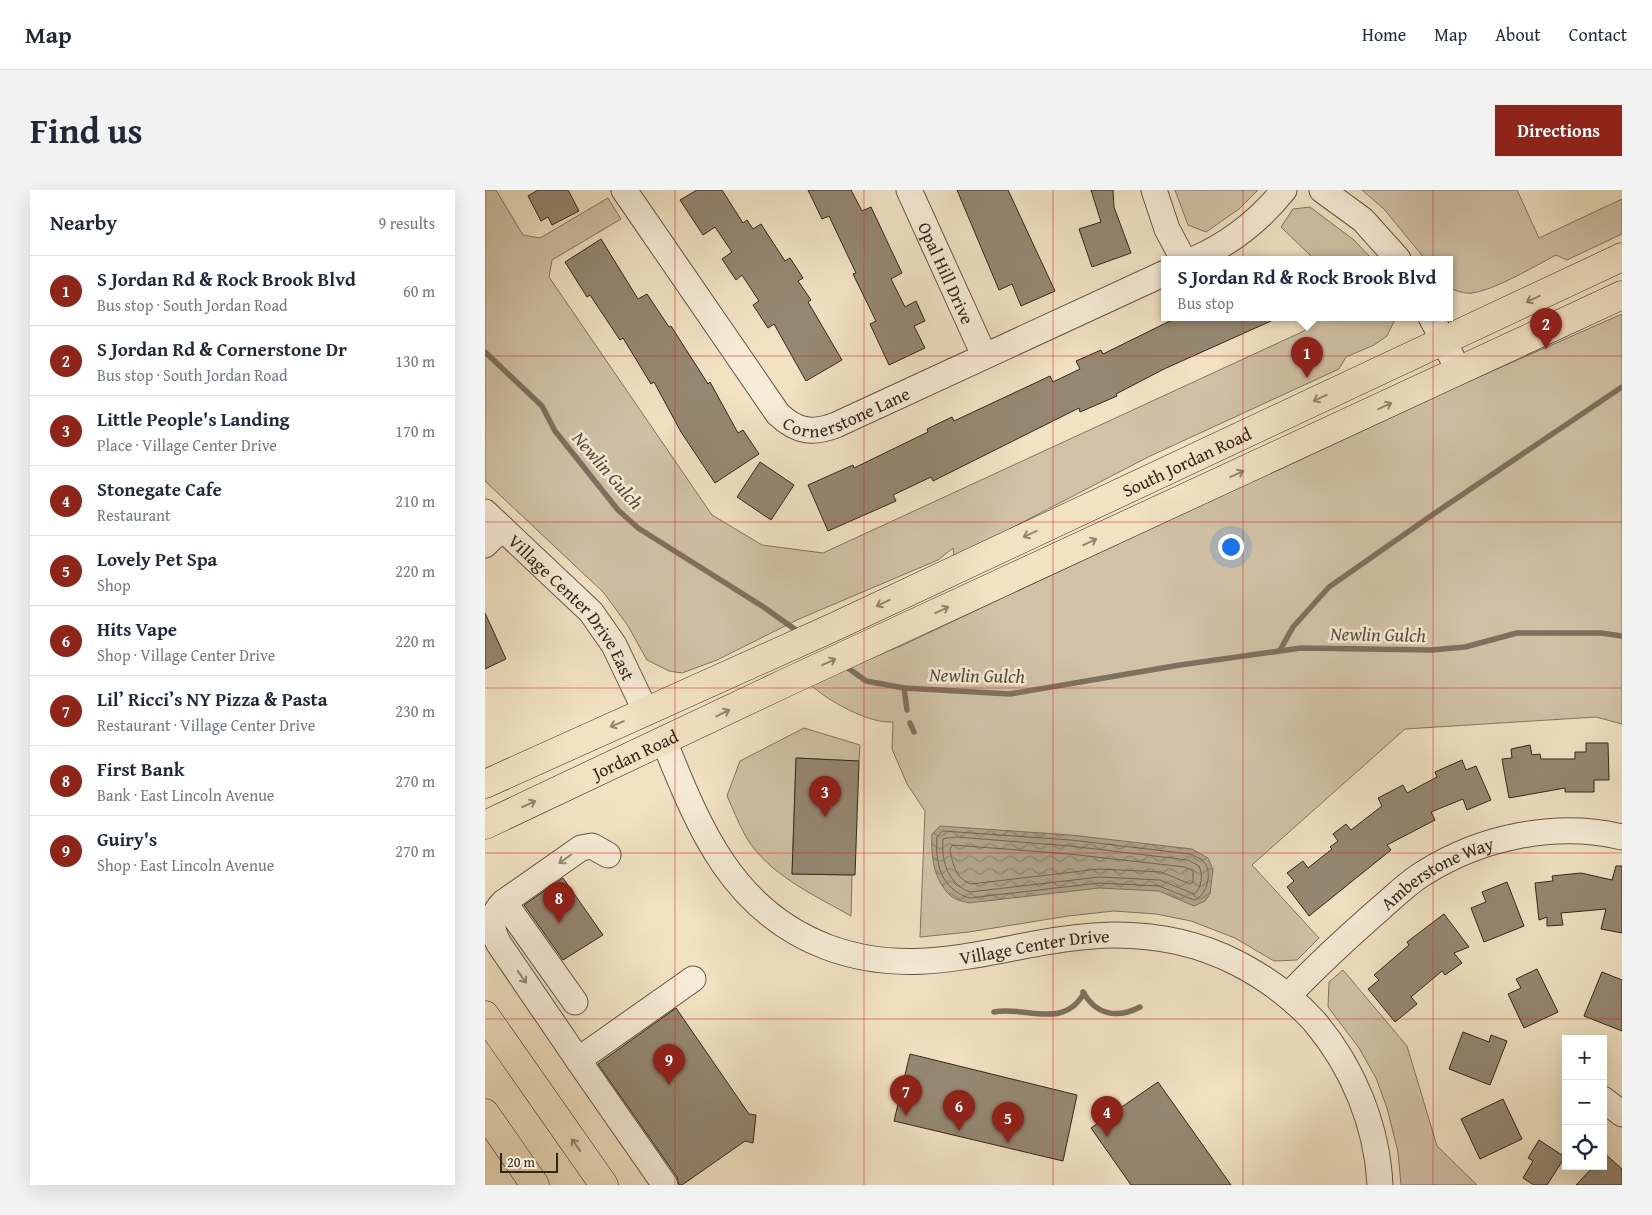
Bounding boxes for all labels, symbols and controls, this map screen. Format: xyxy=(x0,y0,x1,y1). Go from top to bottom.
text: Map xyxy=(25,17,72,52)
text: Home xyxy=(1362,21,1406,48)
text: Map xyxy=(1434,21,1467,48)
text: About xyxy=(1495,21,1541,48)
text: Contact xyxy=(1569,21,1627,48)
text: Find us xyxy=(30,105,143,156)
button: Directions xyxy=(1495,105,1622,156)
text: Nearby xyxy=(50,207,117,238)
text: 9 results xyxy=(378,211,435,235)
street label: Opal Hill Drive xyxy=(912,217,982,328)
popup xyxy=(1161,256,1453,321)
text: S Jordan Rd & Rock Brook Blvd xyxy=(1178,263,1436,291)
text: S Jordan Rd & Rock Brook Blvd xyxy=(97,265,356,293)
text: 1 xyxy=(62,279,70,303)
text: 60 m xyxy=(403,279,435,303)
text: Bus stop xyxy=(1178,291,1234,315)
text: Bus stop · South Jordan Road xyxy=(97,293,288,317)
one-way arrow xyxy=(1526,294,1541,304)
pin: 2 xyxy=(1530,308,1562,349)
text: S Jordan Rd & Cornerstone Dr xyxy=(97,335,347,363)
pin: 1 xyxy=(1291,337,1323,378)
text: 2 xyxy=(62,349,70,373)
text: 130 m xyxy=(395,349,435,373)
text: Bus stop · South Jordan Road xyxy=(97,363,288,387)
street label: Cornerstone Lane xyxy=(778,379,914,444)
one-way arrow xyxy=(1313,394,1328,404)
one-way arrow xyxy=(1377,400,1392,410)
text: Little People's Landing xyxy=(97,405,290,433)
text: 3 xyxy=(62,419,70,443)
text: 170 m xyxy=(395,419,435,443)
street label: South Jordan Road xyxy=(1117,419,1256,504)
water label: Newlin Gulch xyxy=(565,424,650,516)
text: Place · Village Center Drive xyxy=(97,433,277,457)
one-way arrow xyxy=(1229,468,1244,478)
text: Stonegate Cafe xyxy=(97,475,222,503)
text: 4 xyxy=(62,489,70,513)
text: 210 m xyxy=(395,489,435,513)
text: Restaurant xyxy=(97,503,171,527)
street label: Village Center Drive East xyxy=(502,527,643,685)
one-way arrow xyxy=(1023,530,1038,539)
your location xyxy=(1218,534,1244,560)
one-way arrow xyxy=(1082,537,1097,546)
text: Lovely Pet Spa xyxy=(97,545,217,573)
text: 5 xyxy=(62,559,70,583)
text: 220 m xyxy=(395,559,435,583)
text: Shop xyxy=(97,573,131,597)
one-way arrow xyxy=(876,599,891,609)
one-way arrow xyxy=(934,605,949,614)
text: Hits Vape xyxy=(97,615,177,643)
water label: Newlin Gulch xyxy=(1329,619,1427,649)
text: 6 xyxy=(62,629,70,653)
text: 220 m xyxy=(395,629,435,653)
text: Shop · Village Center Drive xyxy=(97,643,275,667)
one-way arrow xyxy=(821,657,836,667)
water label: Newlin Gulch xyxy=(928,660,1026,690)
text: Lil’ Ricci’s NY Pizza & Pasta xyxy=(97,685,328,713)
text: 7 xyxy=(62,699,70,723)
text: 230 m xyxy=(395,699,435,723)
one-way arrow xyxy=(715,707,730,717)
text: Restaurant · Village Center Drive xyxy=(97,713,315,737)
one-way arrow xyxy=(610,719,625,729)
street label: Jordan Road xyxy=(586,722,683,787)
text: First Bank xyxy=(97,755,185,783)
text: 8 xyxy=(62,769,70,793)
text: 270 m xyxy=(395,769,435,793)
pin: 3 xyxy=(809,776,841,817)
text: Bank · East Lincoln Avenue xyxy=(97,783,274,807)
one-way arrow xyxy=(521,799,536,809)
text: Guiry's xyxy=(97,825,157,853)
street label: Amberstone Way xyxy=(1374,829,1497,916)
text: 9 xyxy=(62,839,70,863)
text: 270 m xyxy=(395,839,435,863)
text: Shop · East Lincoln Avenue xyxy=(97,853,274,877)
one-way arrow xyxy=(558,854,572,864)
pin: 8 xyxy=(543,882,575,923)
street label: Village Center Drive xyxy=(957,922,1110,971)
one-way arrow xyxy=(517,970,527,984)
map controls xyxy=(1562,1035,1607,1170)
button: + xyxy=(1562,1035,1607,1080)
pin: 9 xyxy=(653,1044,685,1085)
pin: 7 xyxy=(890,1075,922,1116)
button: − xyxy=(1562,1080,1607,1125)
pin: 6 xyxy=(943,1090,975,1131)
pin: 4 xyxy=(1091,1096,1123,1137)
pin: 5 xyxy=(992,1102,1024,1143)
button: locate xyxy=(1562,1125,1607,1170)
one-way arrow xyxy=(571,1138,581,1152)
scale bar xyxy=(500,1150,557,1173)
text: 20 m xyxy=(507,1152,535,1172)

